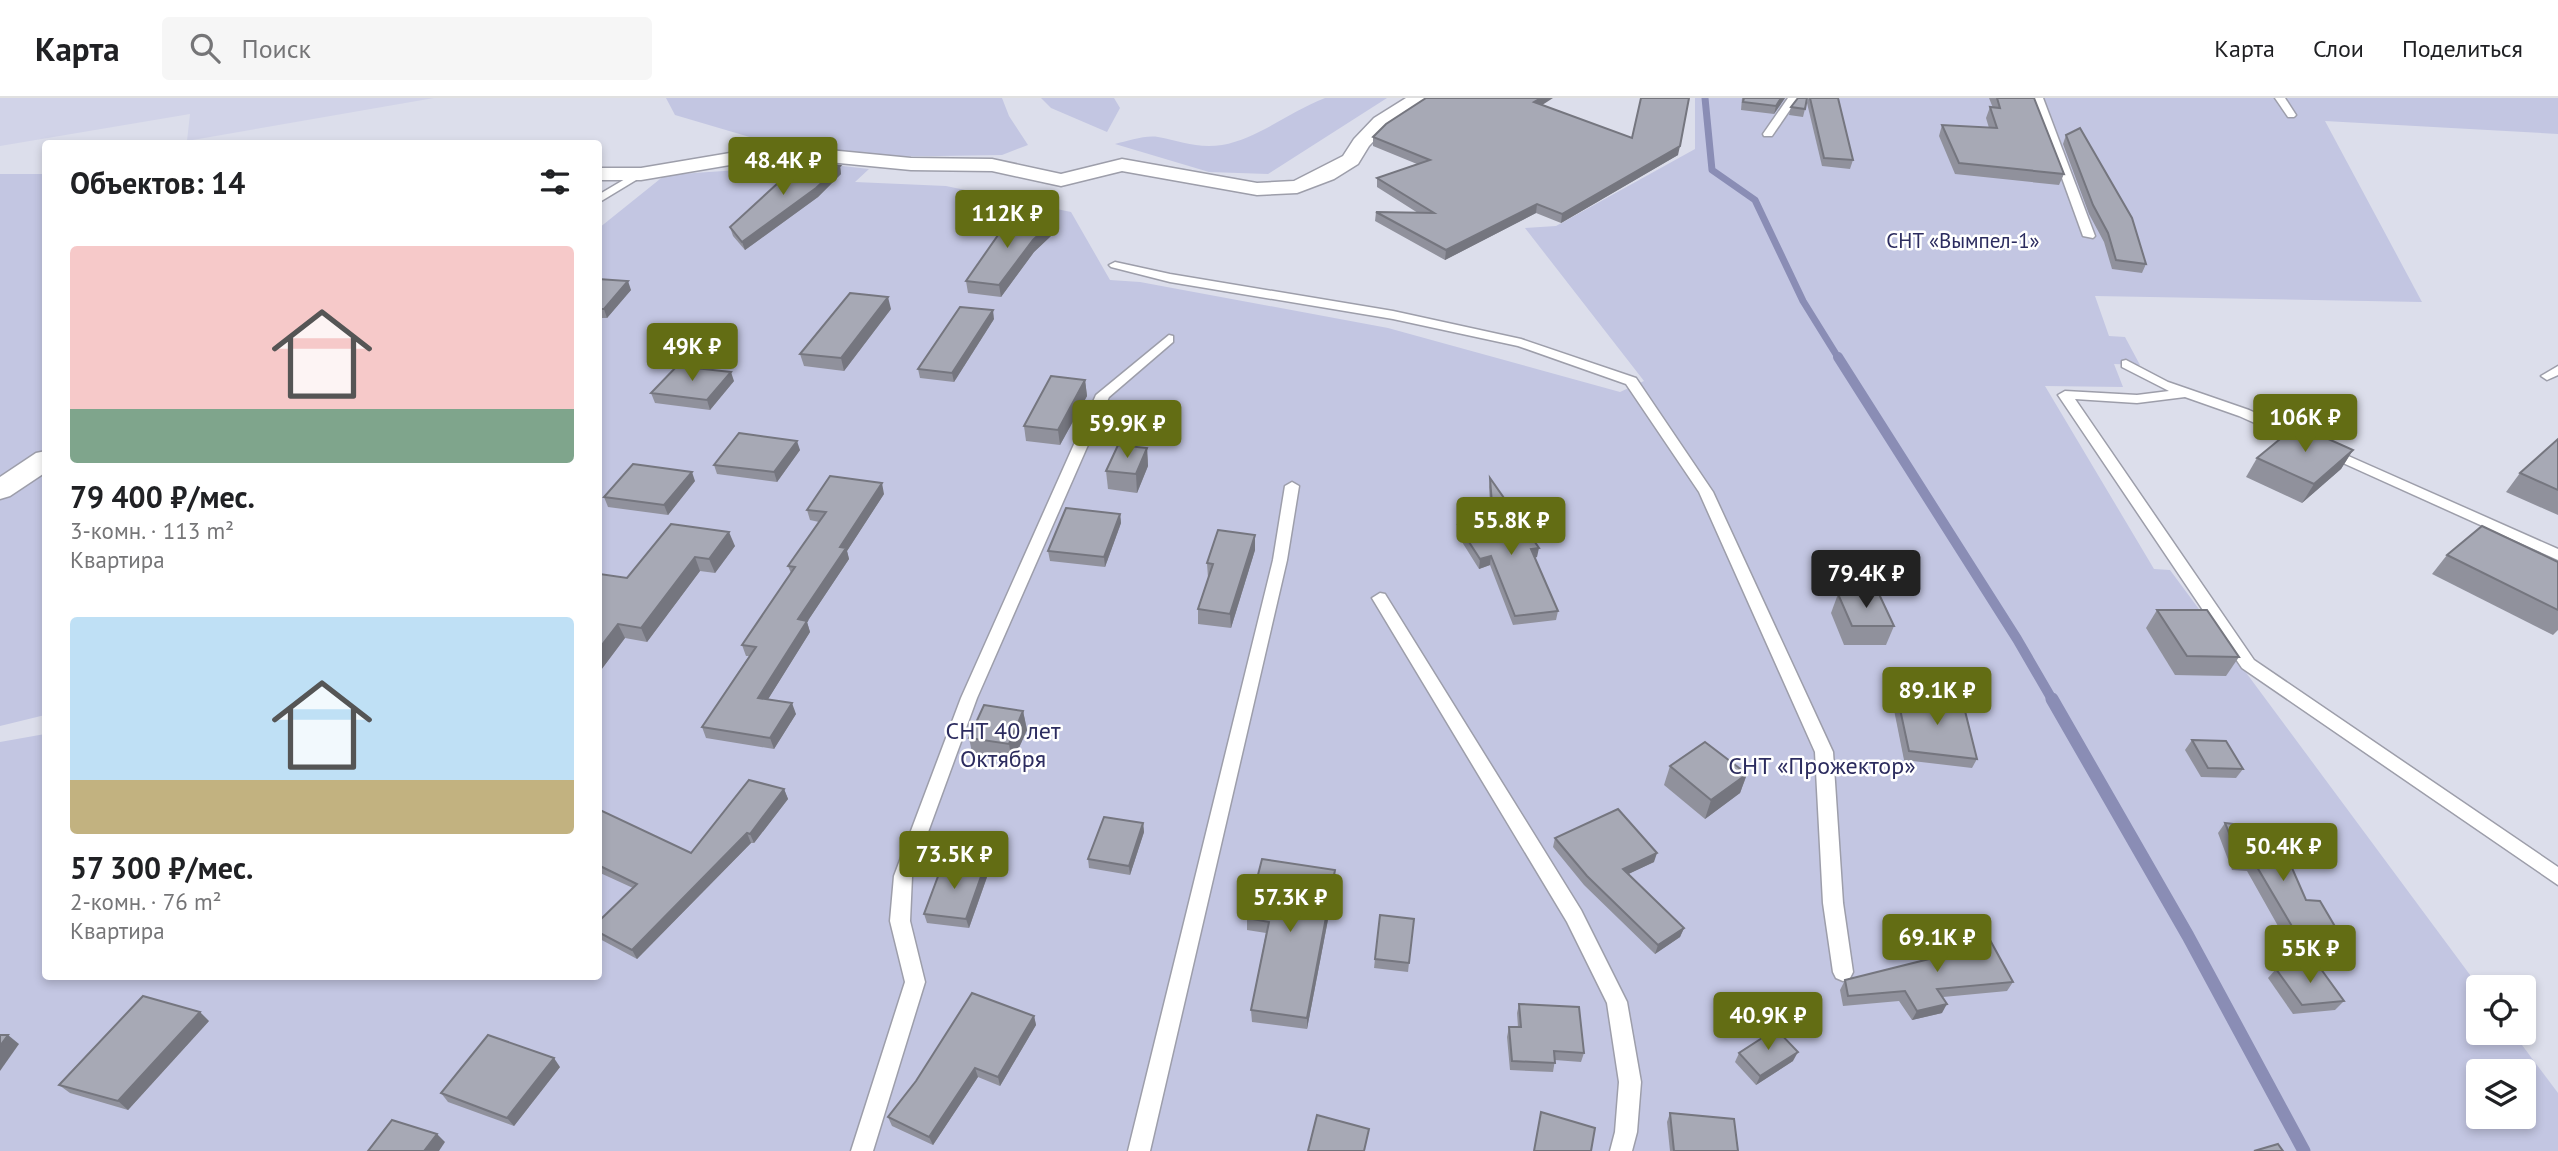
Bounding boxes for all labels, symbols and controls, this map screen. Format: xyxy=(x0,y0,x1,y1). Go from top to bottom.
search box xyxy=(162,17,652,80)
text: Карта xyxy=(35,27,120,70)
icon: search xyxy=(186,29,224,67)
text: Поиск xyxy=(242,32,311,65)
text: Карта xyxy=(2214,33,2275,64)
text: Слои xyxy=(2313,33,2364,64)
text: Поделиться xyxy=(2402,33,2523,64)
pin: 48.4K ₽ xyxy=(718,138,848,197)
text: 48.4K ₽ xyxy=(744,145,822,174)
text: Объектов: 14 xyxy=(70,163,245,202)
icon: filters xyxy=(536,163,574,201)
pin: 112K ₽ xyxy=(950,190,1064,250)
text: 112K ₽ xyxy=(971,198,1043,227)
park label: СНТ «Вымпел-1» xyxy=(1886,227,2040,254)
icon: home xyxy=(259,291,385,417)
pin: 49K ₽ xyxy=(643,324,741,383)
text: 49K ₽ xyxy=(663,331,721,360)
pin: 106K ₽ xyxy=(2248,394,2362,454)
pin: 59.9K ₽ xyxy=(1062,400,1192,460)
text: 106K ₽ xyxy=(2269,402,2341,431)
text: 59.9K ₽ xyxy=(1088,408,1166,437)
text: 79 400 ₽/мес. xyxy=(70,477,255,516)
pin: 55.8K ₽ xyxy=(1446,498,1576,557)
text: 55.8K ₽ xyxy=(1472,505,1550,534)
text: 3-комн. · 113 m² xyxy=(70,516,234,545)
text: Квартира xyxy=(70,545,165,574)
pin: 79.4K ₽ xyxy=(1801,550,1931,610)
text: 79.4K ₽ xyxy=(1827,558,1905,587)
icon: home xyxy=(259,662,385,788)
pin: 89.1K ₽ xyxy=(1872,668,2002,727)
text: 89.1K ₽ xyxy=(1898,675,1976,704)
park label: СНТ 40 лет Октября xyxy=(946,715,1061,774)
park label: СНТ «Прожектор» xyxy=(1728,750,1916,781)
pin: 50.4K ₽ xyxy=(2218,824,2348,883)
text: 50.4K ₽ xyxy=(2244,831,2322,860)
pin: 73.5K ₽ xyxy=(889,832,1019,891)
text: 73.5K ₽ xyxy=(915,839,993,868)
text: 57 300 ₽/мес. xyxy=(70,848,253,887)
pin: 57.3K ₽ xyxy=(1225,874,1355,934)
text: 57.3K ₽ xyxy=(1253,882,1327,911)
text: 2-комн. · 76 m² xyxy=(70,887,222,916)
pin: 69.1K ₽ xyxy=(1872,914,2002,974)
text: Квартира xyxy=(70,916,165,945)
text: 69.1K ₽ xyxy=(1898,922,1976,951)
pin: 55K ₽ xyxy=(2261,926,2359,985)
text: 55K ₽ xyxy=(2281,933,2339,962)
map controls xyxy=(2466,975,2536,1129)
button: locate xyxy=(2466,975,2536,1045)
pin: 40.9K ₽ xyxy=(1703,992,1833,1052)
text: 40.9K ₽ xyxy=(1729,1000,1807,1029)
button: layers xyxy=(2466,1059,2536,1129)

